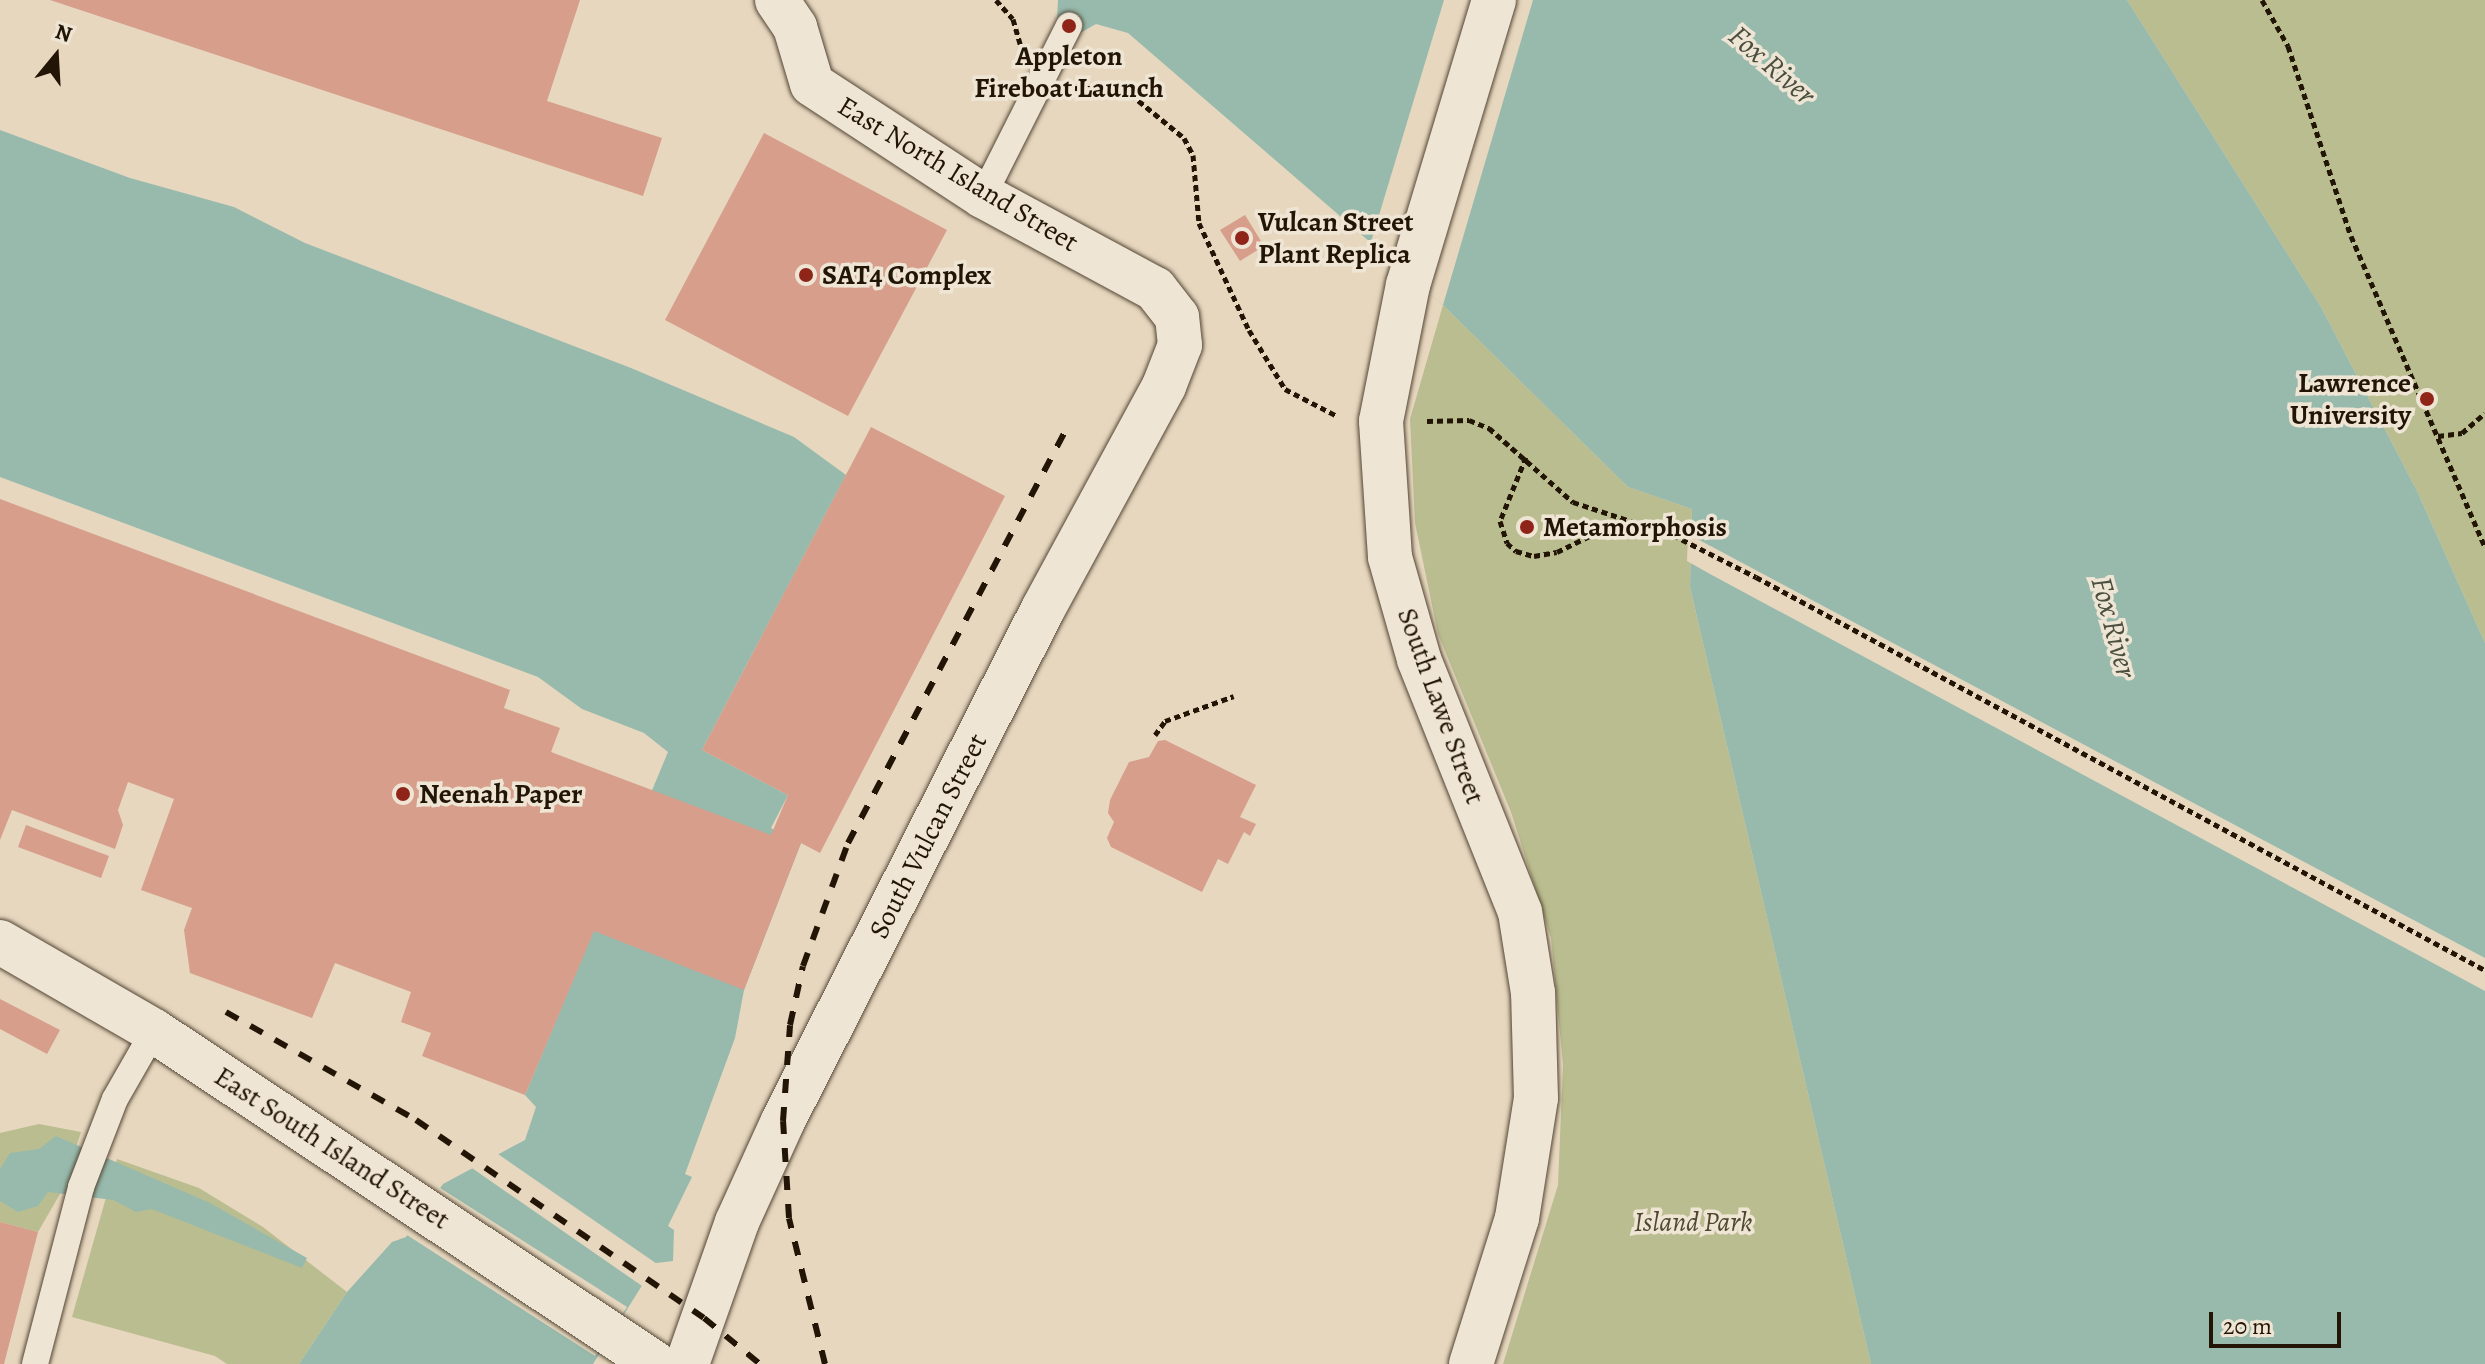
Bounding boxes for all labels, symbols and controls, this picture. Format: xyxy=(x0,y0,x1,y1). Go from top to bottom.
north arrow xyxy=(16,16,96,96)
text: N xyxy=(51,16,76,50)
marker: Appleton Fireboat Launch xyxy=(1060,17,1078,35)
water label: Fox River xyxy=(1721,18,1823,112)
place label: Appleton Fireboat Launch xyxy=(974,39,1164,105)
street label: East North Island Street xyxy=(832,89,1084,259)
place label: Vulcan Street Plant Replica xyxy=(1258,205,1414,271)
marker: Vulcan Street Plant Replica xyxy=(1233,229,1251,247)
place label: SAT4 Complex xyxy=(822,258,991,292)
marker: SAT4 Complex xyxy=(797,266,815,284)
place label: Lawrence University xyxy=(2290,366,2411,432)
marker: Lawrence University xyxy=(2418,390,2436,408)
place label: Metamorphosis xyxy=(1543,510,1727,544)
marker: Metamorphosis xyxy=(1518,518,1536,536)
water label: Fox River xyxy=(2083,573,2145,681)
street label: South Lawe Street xyxy=(1390,603,1492,809)
street label: South Vulcan Street xyxy=(862,728,994,944)
place label: Neenah Paper xyxy=(419,777,583,811)
marker: Neenah Paper xyxy=(394,785,412,803)
street label: East South Island Street xyxy=(208,1059,456,1237)
park label: Island Park xyxy=(1634,1205,1752,1239)
scale bar xyxy=(2213,1296,2345,1346)
text: 20 m xyxy=(2223,1310,2272,1342)

